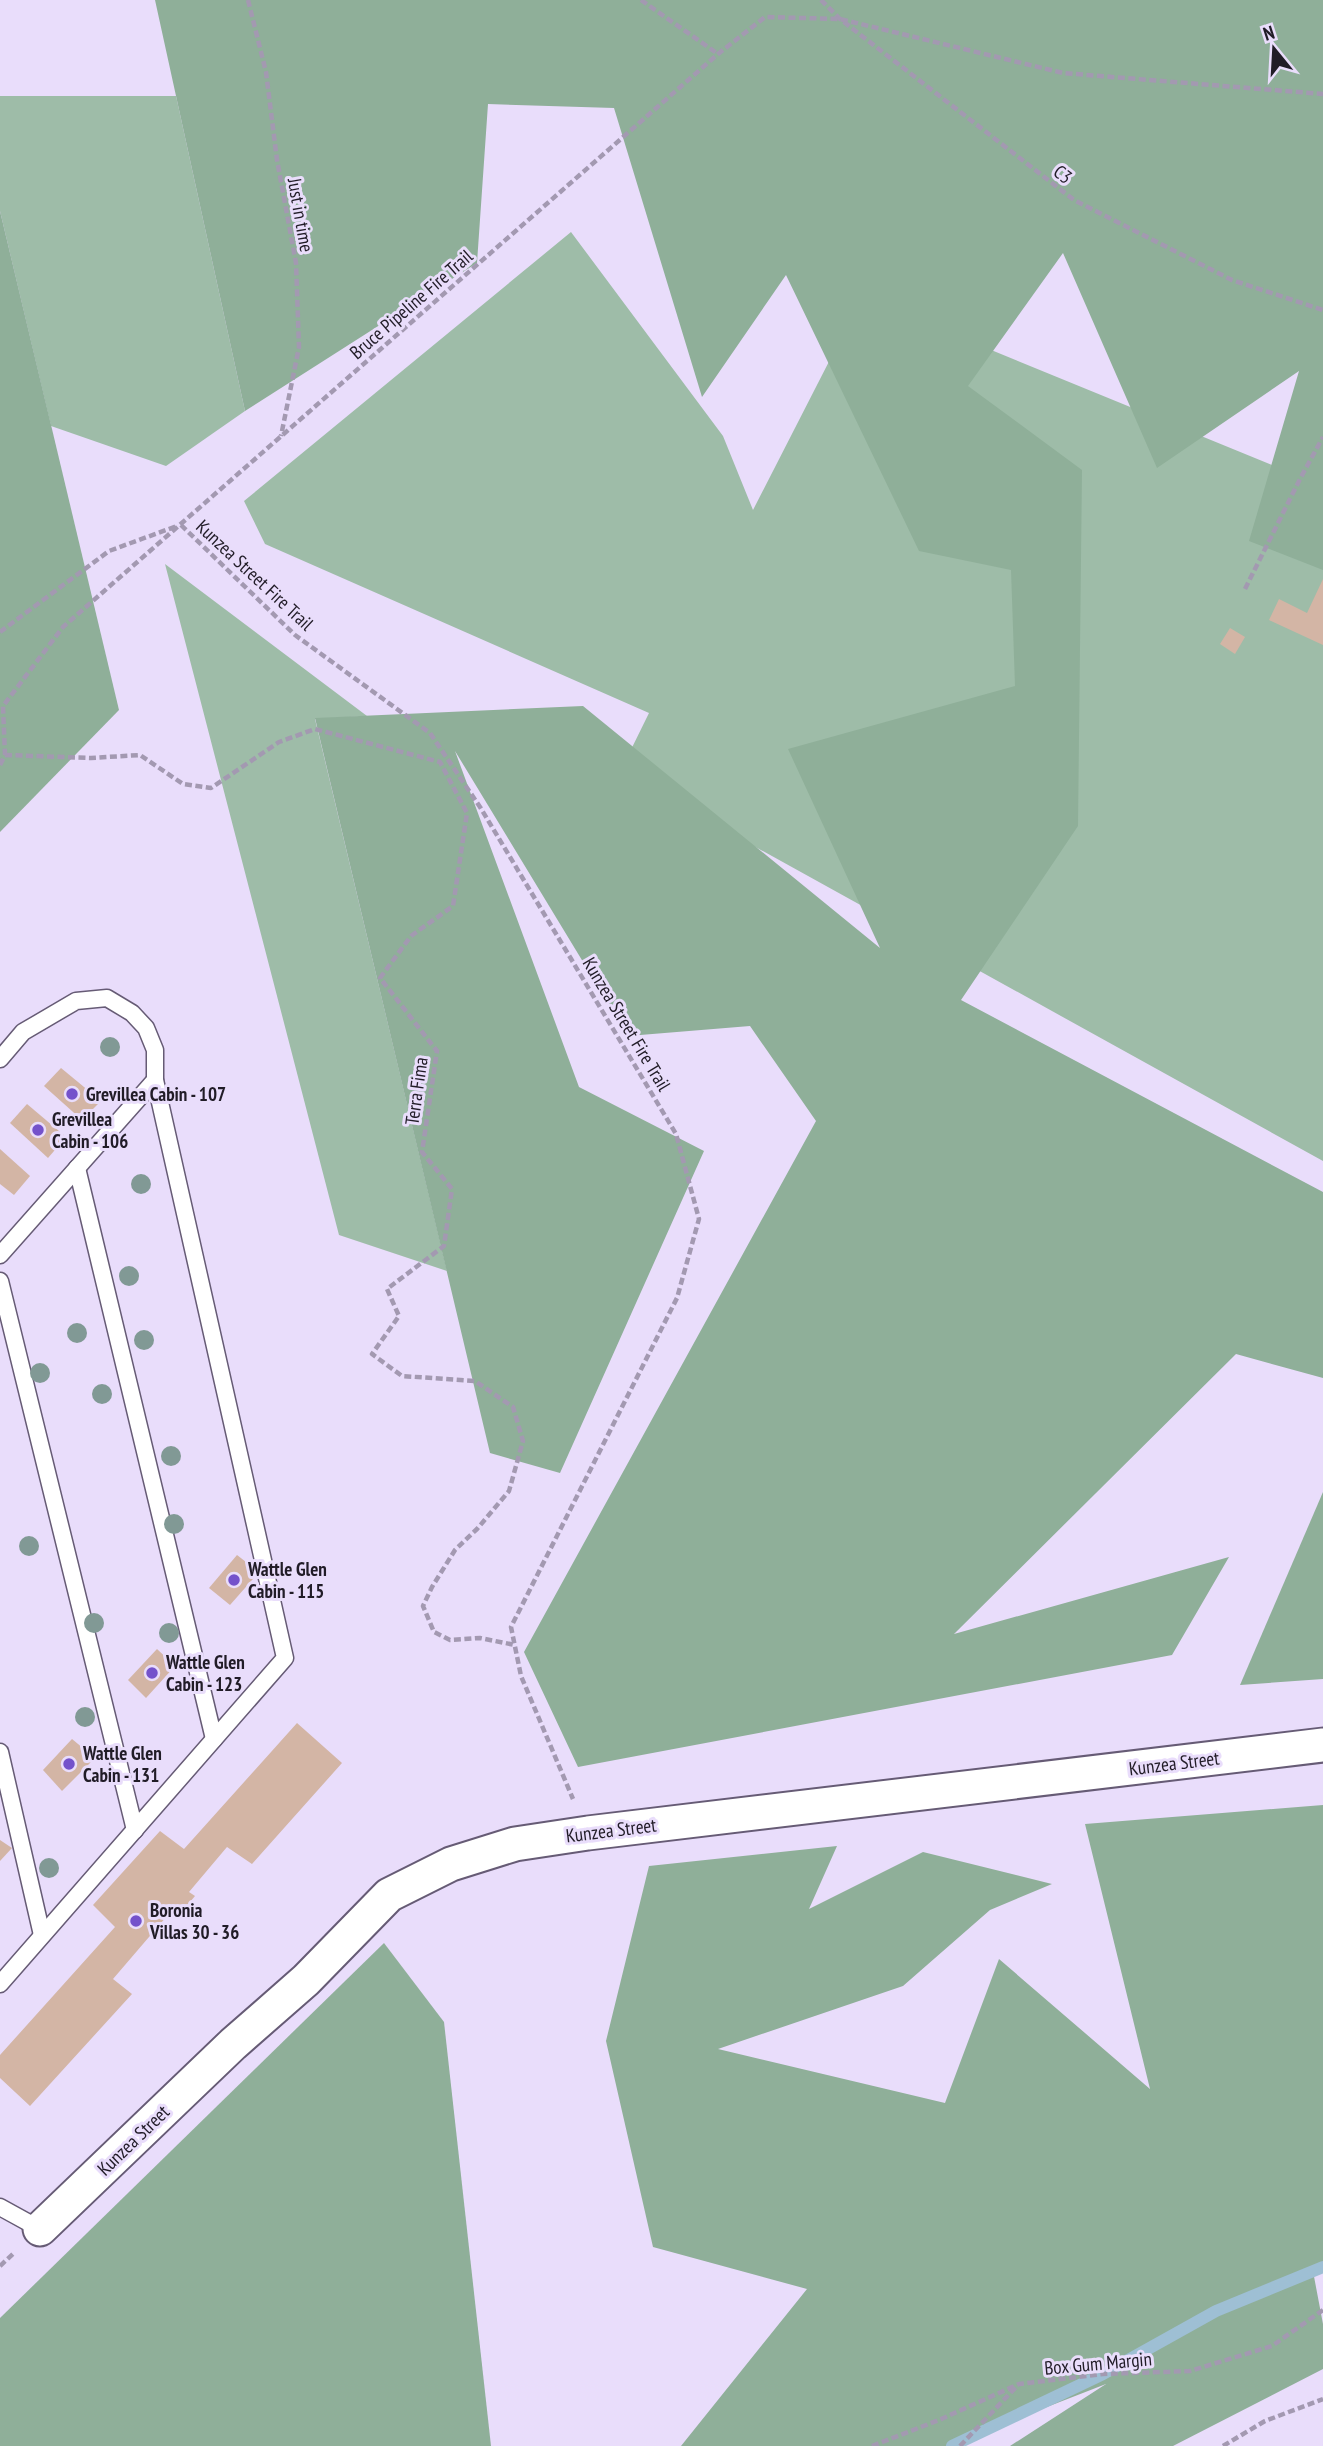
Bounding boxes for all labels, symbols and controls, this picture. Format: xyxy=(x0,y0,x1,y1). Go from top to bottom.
north arrow xyxy=(1239,14,1309,84)
text: N xyxy=(1260,20,1277,46)
street label: C3 xyxy=(1049,159,1077,189)
street label: Just in time xyxy=(283,175,319,254)
street label: Bruce Pipeline Fire Trail xyxy=(345,244,478,364)
street label: Kunzea Street Fire Trail xyxy=(191,514,319,636)
street label: Kunzea Street Fire Trail xyxy=(578,953,677,1096)
street label: Terra Fima xyxy=(399,1055,433,1127)
place label: Grevillea Cabin - 107 xyxy=(86,1082,226,1106)
marker: Grevillea Cabin - 107 xyxy=(64,1086,80,1102)
place label: Grevillea Cabin - 106 xyxy=(52,1107,128,1153)
marker: Grevillea Cabin - 106 xyxy=(30,1122,46,1138)
place label: Wattle Glen Cabin - 115 xyxy=(247,1557,327,1603)
marker: Wattle Glen Cabin - 115 xyxy=(226,1572,242,1588)
place label: Wattle Glen Cabin - 123 xyxy=(165,1650,245,1696)
marker: Wattle Glen Cabin - 123 xyxy=(144,1665,160,1681)
place label: Wattle Glen Cabin - 131 xyxy=(82,1741,162,1787)
street label: Kunzea Street xyxy=(1127,1745,1221,1780)
marker: Wattle Glen Cabin - 131 xyxy=(61,1756,77,1772)
street label: Kunzea Street xyxy=(564,1812,658,1847)
place label: Boronia Villas 30 - 36 xyxy=(149,1898,239,1944)
marker: Boronia Villas 30 - 36 xyxy=(128,1913,144,1929)
street label: Kunzea Street xyxy=(92,2099,175,2180)
street label: Box Gum Margin xyxy=(1043,2346,1153,2380)

